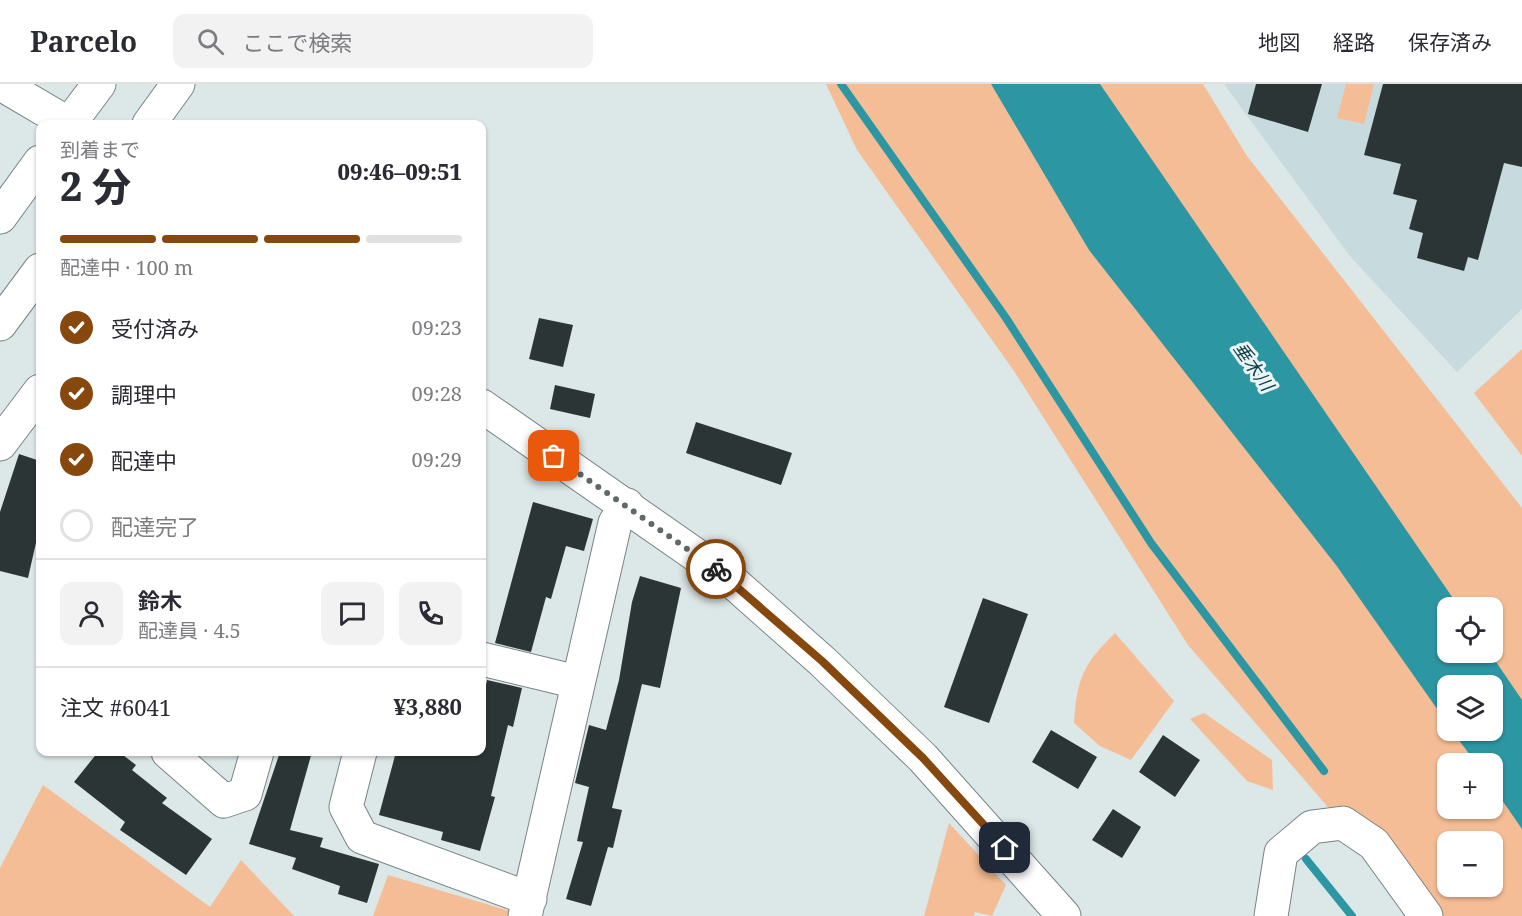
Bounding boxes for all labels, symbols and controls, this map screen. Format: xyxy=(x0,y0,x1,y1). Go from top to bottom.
search box xyxy=(173,14,593,68)
text: Parcelo xyxy=(30,22,137,60)
icon: search xyxy=(194,25,227,58)
text: ここで検索 xyxy=(242,27,352,57)
text: 地図 xyxy=(1258,28,1300,56)
text: 経路 xyxy=(1333,28,1375,56)
text: 保存済み xyxy=(1408,28,1492,56)
text: 到着まで xyxy=(60,136,140,163)
text: 09:46–09:51 xyxy=(338,156,462,186)
text: 2 分 xyxy=(60,159,131,212)
text: 配達中 · 100 m xyxy=(60,254,193,281)
icon: check xyxy=(60,311,93,344)
text: 受付済み xyxy=(111,313,199,343)
text: 09:23 xyxy=(412,314,462,341)
water label: 垂木川 xyxy=(1229,337,1280,397)
icon: check xyxy=(60,377,93,410)
text: 調理中 xyxy=(111,379,177,409)
text: 09:28 xyxy=(412,380,462,407)
pin xyxy=(528,430,579,481)
icon: bag xyxy=(537,439,570,472)
icon: check xyxy=(60,443,93,476)
text: 配達中 xyxy=(111,445,177,475)
text: 09:29 xyxy=(412,446,462,473)
text: 配達完了 xyxy=(111,511,199,541)
courier xyxy=(686,539,746,599)
icon: bike xyxy=(700,553,733,586)
button: person xyxy=(60,582,123,645)
button: chat xyxy=(321,582,384,645)
button: phone xyxy=(399,582,462,645)
text: 鈴木 xyxy=(138,585,182,615)
map controls xyxy=(1437,597,1503,897)
button: locate xyxy=(1437,597,1503,663)
text: 配達員 · 4.5 xyxy=(138,617,241,644)
button: layers xyxy=(1437,675,1503,741)
text: ¥3,880 xyxy=(393,691,462,721)
text: 注文 #6041 xyxy=(60,692,171,722)
button: + xyxy=(1437,753,1503,819)
pin xyxy=(979,822,1030,873)
icon: home xyxy=(988,831,1021,864)
button: − xyxy=(1437,831,1503,897)

